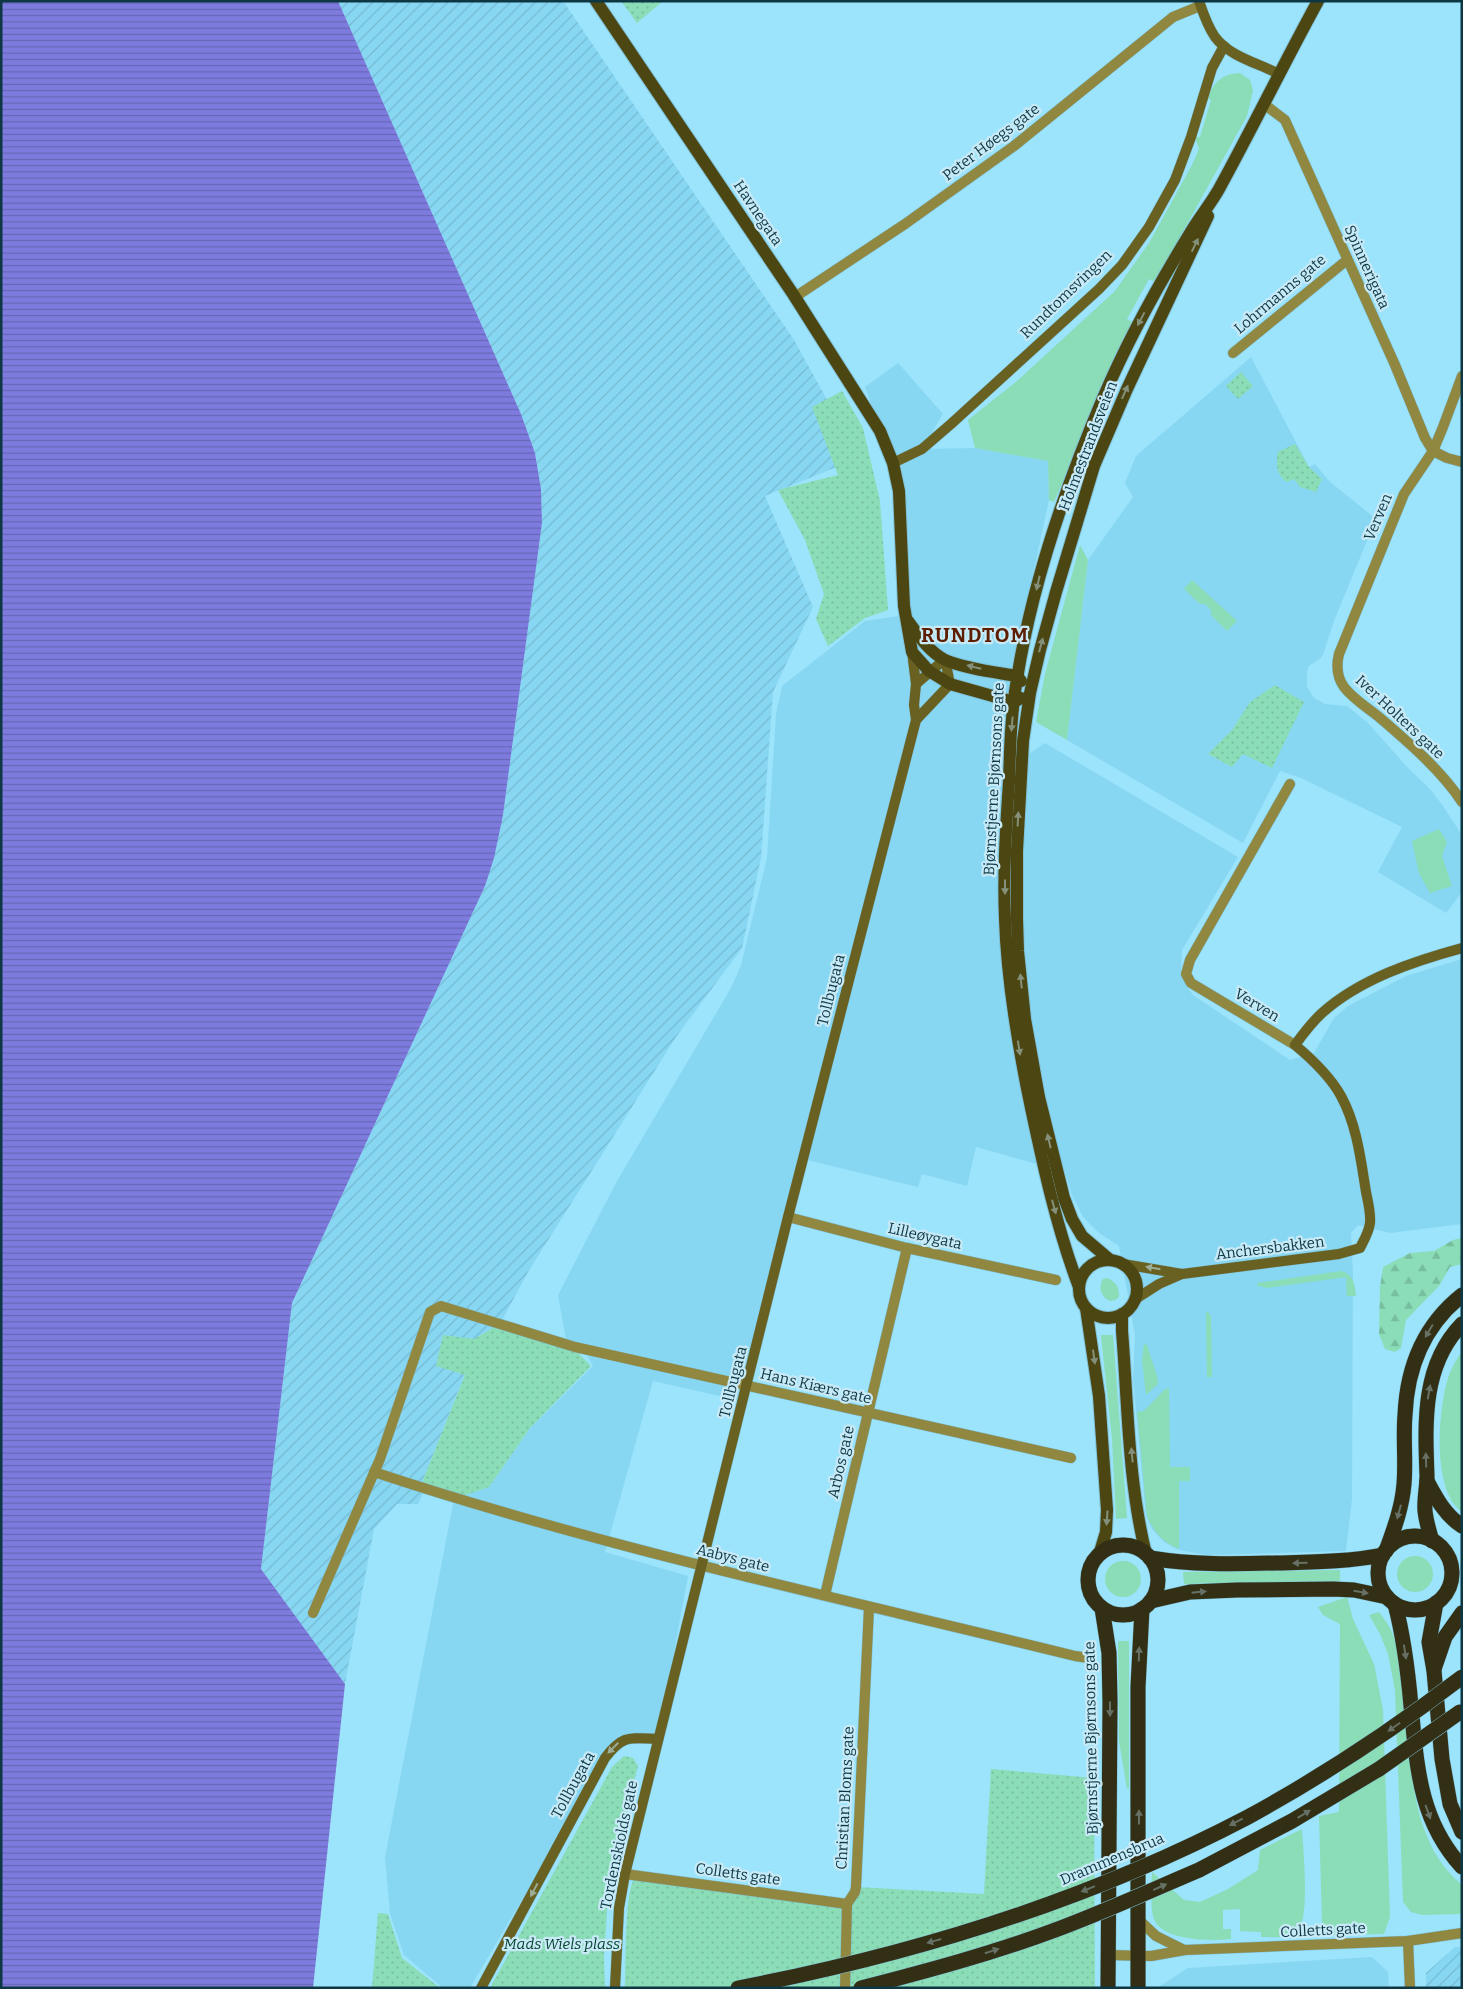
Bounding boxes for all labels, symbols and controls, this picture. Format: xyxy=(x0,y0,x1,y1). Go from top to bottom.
street label: Peter Høegs gate xyxy=(939,100,1043,184)
street label: Havnegata xyxy=(730,177,786,249)
street label: Spinnerigata xyxy=(1340,222,1394,312)
one-way arrow xyxy=(1192,238,1200,252)
street label: Rundtomsvingen xyxy=(1017,245,1116,342)
street label: Lohrmanns gate xyxy=(1231,250,1329,338)
one-way arrow xyxy=(1137,313,1146,326)
street label: Holmestrandsveien xyxy=(1055,378,1121,513)
one-way arrow xyxy=(1122,385,1130,399)
street label: Verven xyxy=(1360,490,1396,543)
one-way arrow xyxy=(1034,576,1042,591)
district label: RUNDTOM xyxy=(921,623,1029,647)
one-way arrow xyxy=(1037,638,1045,653)
one-way arrow xyxy=(966,663,981,671)
street label: Iver Holters gate xyxy=(1352,671,1448,763)
street label: Bjørnstjerne Bjørnsons gate xyxy=(980,682,1008,876)
one-way arrow xyxy=(1007,717,1015,733)
one-way arrow xyxy=(1015,811,1023,827)
one-way arrow xyxy=(1001,879,1009,895)
street label: Tollbugata xyxy=(813,952,849,1028)
one-way arrow xyxy=(1017,973,1025,989)
street label: Verven xyxy=(1231,985,1283,1026)
one-way arrow xyxy=(1016,1041,1024,1057)
one-way arrow xyxy=(1045,1134,1053,1149)
one-way arrow xyxy=(1050,1200,1058,1215)
street label: Lilleøygata xyxy=(886,1219,964,1253)
street label: Anchersbakken xyxy=(1215,1232,1326,1264)
one-way arrow xyxy=(1145,1264,1161,1272)
one-way arrow xyxy=(1425,1324,1434,1337)
street label: Tollbugata xyxy=(715,1344,751,1420)
one-way arrow xyxy=(1090,1349,1098,1365)
street label: Hans Kiærs gate xyxy=(759,1364,873,1408)
one-way arrow xyxy=(1425,1383,1433,1399)
street label: Arbos gate xyxy=(824,1424,858,1500)
one-way arrow xyxy=(1128,1446,1136,1462)
one-way arrow xyxy=(1422,1452,1430,1468)
one-way arrow xyxy=(1395,1504,1403,1519)
one-way arrow xyxy=(1102,1511,1110,1527)
street label: Aabys gate xyxy=(695,1540,771,1576)
one-way arrow xyxy=(1291,1559,1307,1567)
one-way arrow xyxy=(1191,1588,1207,1596)
one-way arrow xyxy=(1353,1588,1369,1596)
street label: Bjørnstjerne Bjørnsons gate xyxy=(1080,1641,1102,1835)
one-way arrow xyxy=(1401,1644,1409,1660)
one-way arrow xyxy=(1135,1646,1143,1662)
one-way arrow xyxy=(1106,1701,1114,1717)
one-way arrow xyxy=(1387,1722,1401,1732)
street label: Christian Bloms gate xyxy=(832,1726,858,1870)
one-way arrow xyxy=(607,1742,619,1754)
street label: Tollbugata xyxy=(547,1749,599,1821)
street label: Tordenskiolds gate xyxy=(597,1779,641,1911)
one-way arrow xyxy=(1424,1805,1432,1820)
one-way arrow xyxy=(1135,1808,1143,1824)
one-way arrow xyxy=(1297,1810,1310,1819)
one-way arrow xyxy=(1229,1818,1243,1826)
street label: Drammensbrua xyxy=(1057,1829,1167,1889)
street label: Colletts gate xyxy=(694,1859,782,1889)
one-way arrow xyxy=(530,1882,538,1897)
one-way arrow xyxy=(1153,1882,1167,1890)
one-way arrow xyxy=(1080,1885,1095,1893)
street label: Colletts gate xyxy=(1280,1919,1366,1941)
park label: Mads Wiels plass xyxy=(504,1935,620,1953)
one-way arrow xyxy=(927,1938,942,1946)
one-way arrow xyxy=(985,1946,1000,1954)

